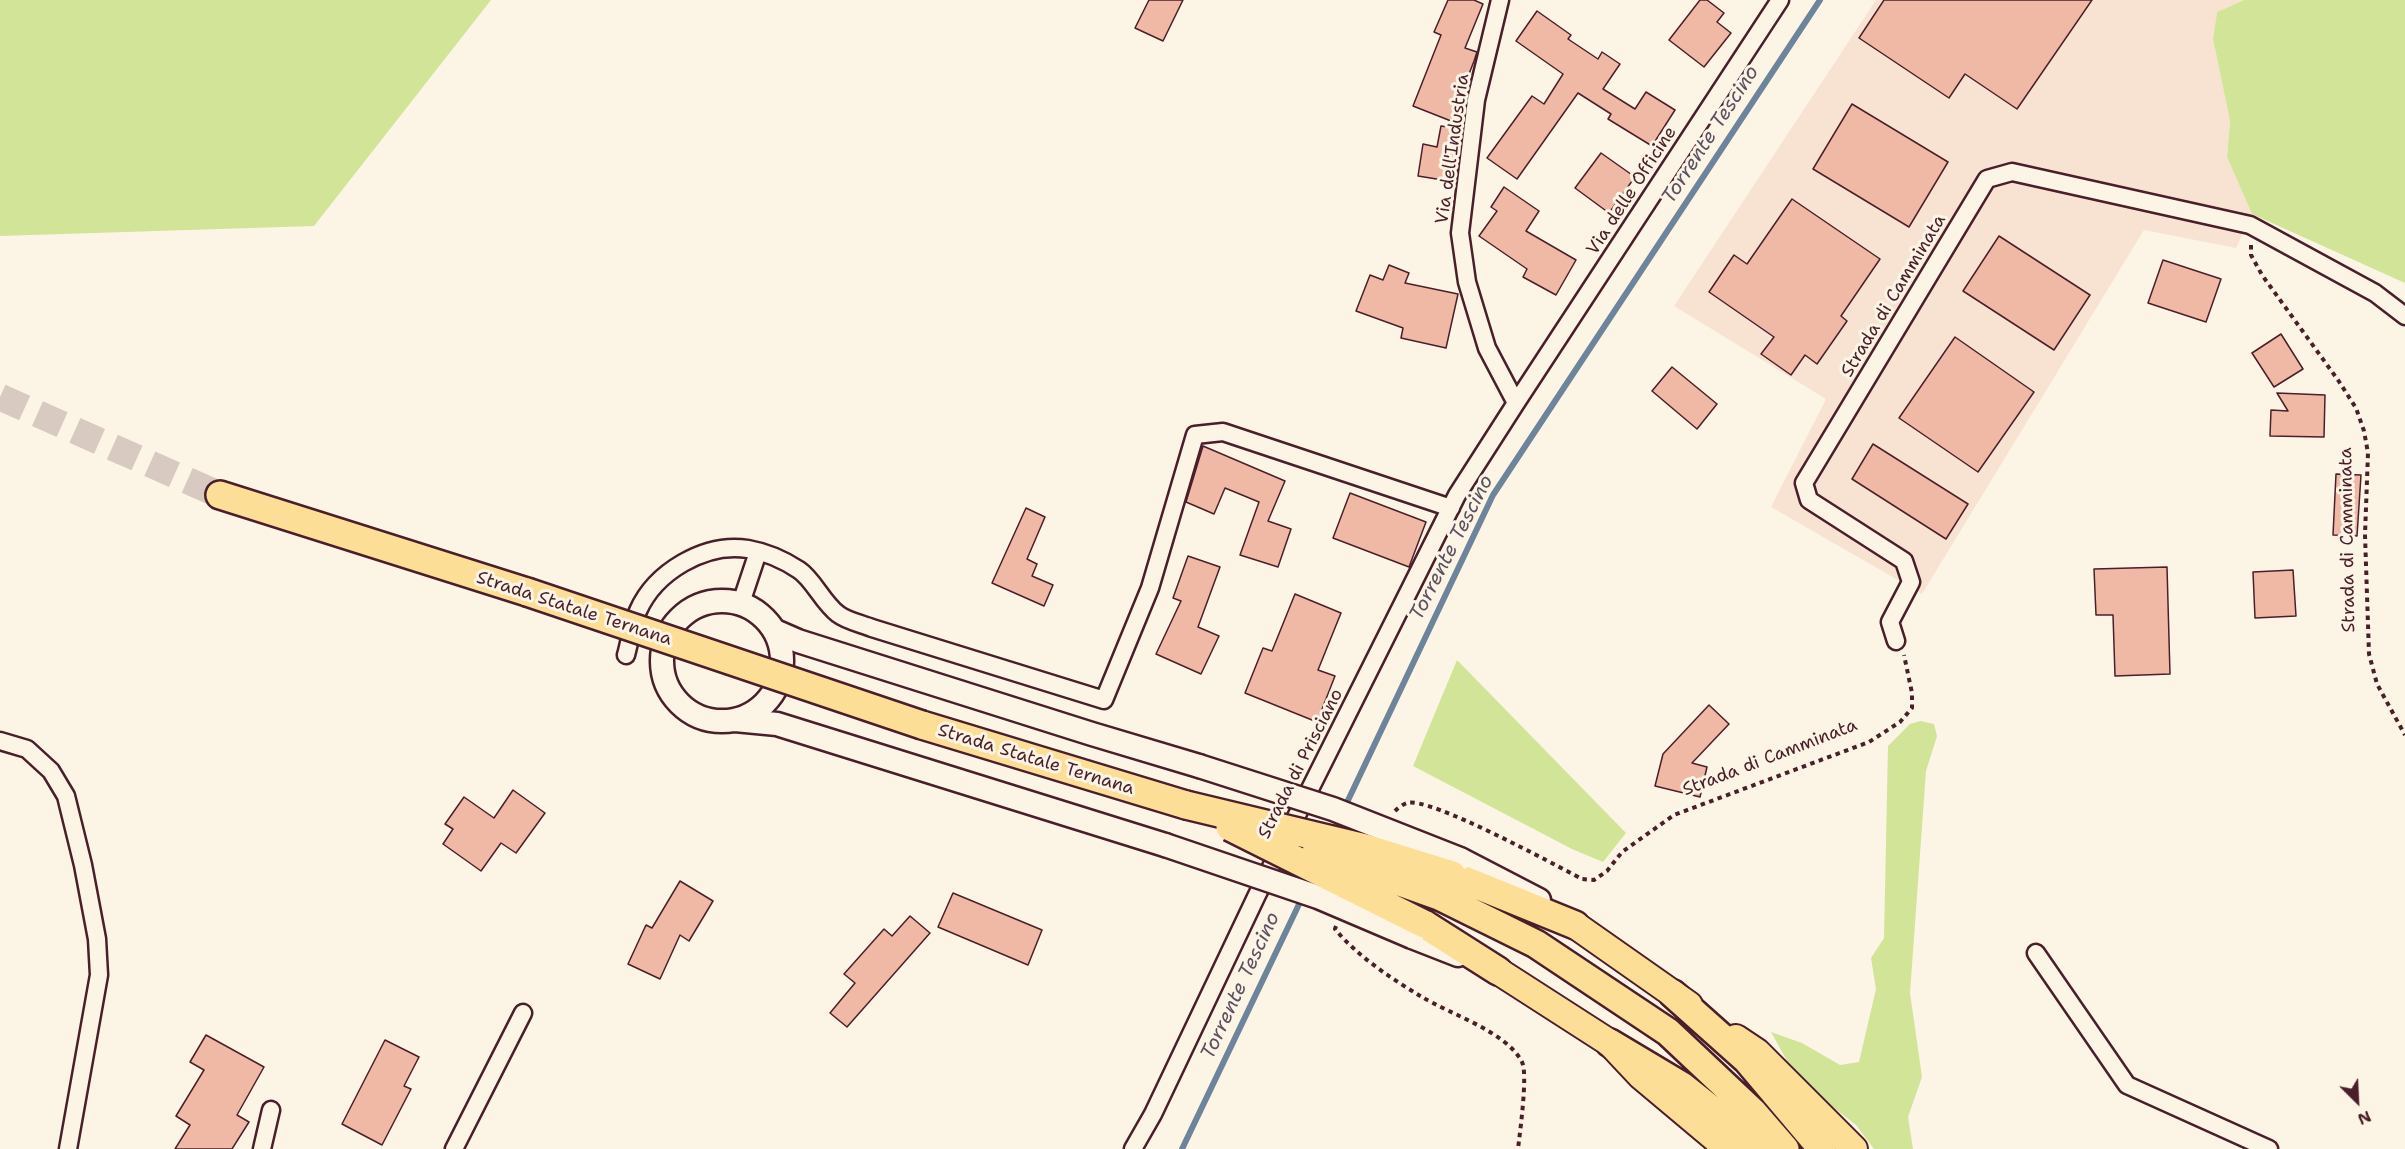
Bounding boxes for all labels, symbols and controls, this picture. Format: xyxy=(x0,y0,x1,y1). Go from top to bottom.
water label: Torrente Tescino xyxy=(1657,61,1765,209)
street label: Via dell'Industria xyxy=(1432,72,1474,226)
street label: Via delle Officine xyxy=(1582,123,1682,259)
street label: Strada di Camminata xyxy=(1837,211,1951,381)
street label: Strada di Camminata xyxy=(2336,447,2360,633)
water label: Torrente Tescino xyxy=(1405,471,1499,625)
street label: Strada Statale Ternana xyxy=(474,567,674,651)
street label: Strada di Prisciano xyxy=(1254,686,1348,842)
street label: Strada di Camminata xyxy=(1680,715,1860,801)
street label: Strada Statale Ternana xyxy=(935,720,1137,800)
water label: Torrente Tescino xyxy=(1196,909,1286,1063)
north arrow xyxy=(2327,1071,2387,1131)
text: N xyxy=(2354,1106,2375,1130)

